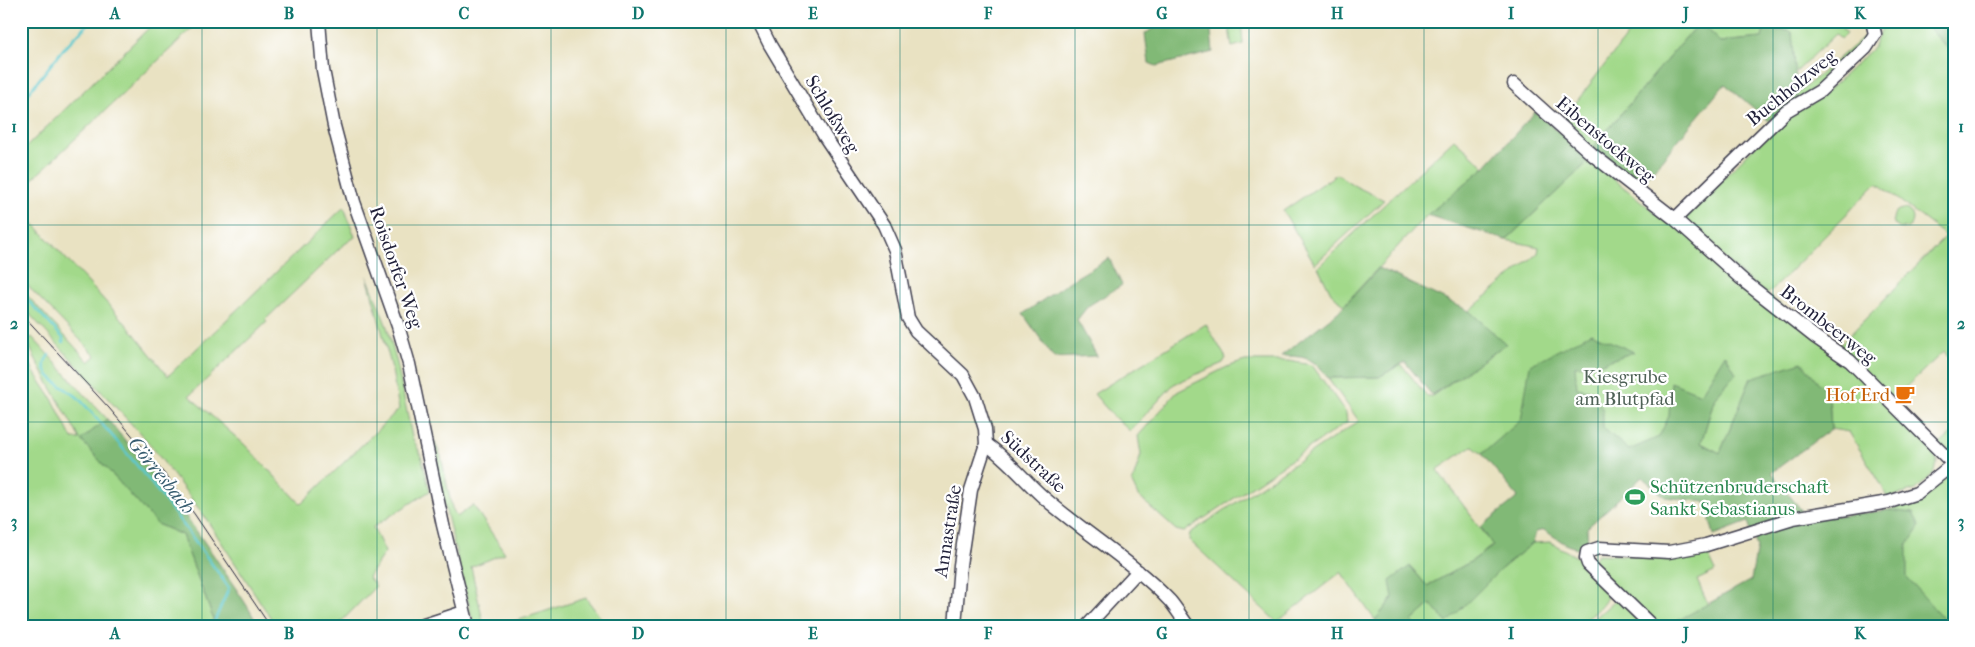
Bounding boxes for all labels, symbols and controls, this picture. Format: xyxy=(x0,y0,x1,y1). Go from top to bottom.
text: A xyxy=(109,4,121,23)
text: B xyxy=(284,4,294,23)
text: C xyxy=(459,4,470,23)
text: D xyxy=(632,4,644,23)
text: E xyxy=(808,4,818,23)
text: F xyxy=(983,4,993,23)
text: G xyxy=(1156,4,1168,23)
text: H xyxy=(1331,4,1344,23)
text: I xyxy=(1508,4,1515,23)
text: J xyxy=(1681,4,1689,24)
text: K xyxy=(1854,4,1867,23)
street label: Buchholzweg xyxy=(1742,44,1842,131)
street label: Schloßweg xyxy=(800,72,864,158)
street label: Eibenstockweg xyxy=(1551,92,1660,188)
text: 1 xyxy=(11,117,17,136)
text: 1 xyxy=(1958,117,1964,136)
street label: Roisdorfer Weg xyxy=(365,203,428,332)
street label: Brombeerweg xyxy=(1776,280,1881,370)
text: 2 xyxy=(10,314,18,333)
text: 2 xyxy=(1957,314,1965,333)
park label: Kiesgrube am Blutpfad xyxy=(1575,366,1675,410)
cafe icon: Hof Erd xyxy=(1894,383,1916,405)
place label: Hof Erd xyxy=(1826,384,1891,406)
street label: Südstraße xyxy=(996,426,1071,497)
water label: Görresbach xyxy=(123,432,200,519)
place label: Schützenbruderschaft Sankt Sebastianus xyxy=(1650,476,1829,520)
street label: Annastraße xyxy=(930,483,966,580)
sports icon: Schützenbruderschaft Sankt Sebastianus xyxy=(1624,486,1646,508)
text: 3 xyxy=(11,512,17,532)
text: 3 xyxy=(1958,512,1964,532)
text: A xyxy=(109,624,121,643)
text: B xyxy=(284,624,294,643)
text: C xyxy=(459,624,470,643)
text: D xyxy=(632,624,644,643)
text: E xyxy=(808,624,818,643)
text: F xyxy=(983,624,993,643)
text: G xyxy=(1156,624,1168,643)
text: H xyxy=(1331,624,1344,643)
text: I xyxy=(1508,624,1515,643)
text: J xyxy=(1681,624,1689,644)
text: K xyxy=(1854,624,1867,643)

